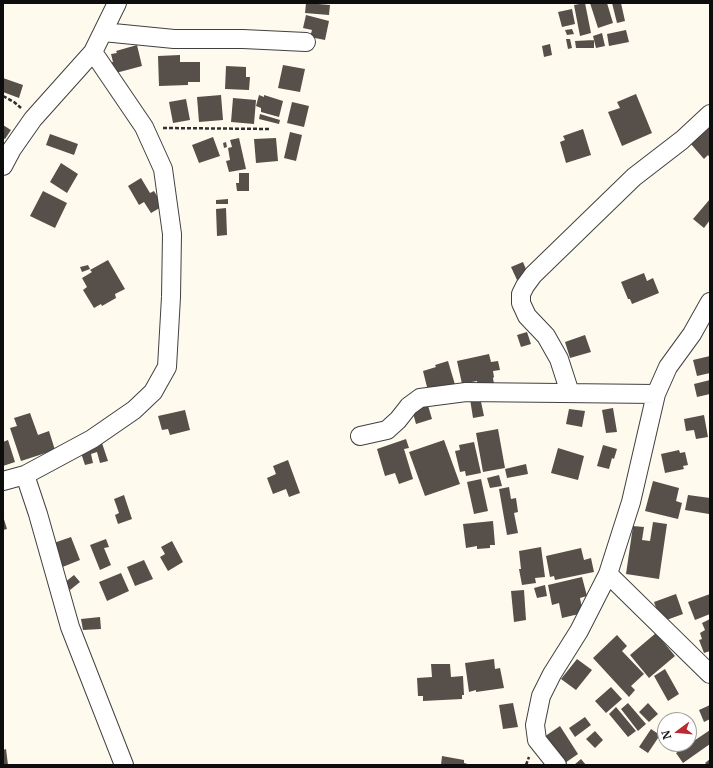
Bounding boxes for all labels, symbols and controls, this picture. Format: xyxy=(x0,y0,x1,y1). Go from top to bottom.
north arrow xyxy=(657,712,697,752)
text: N xyxy=(659,729,674,741)

